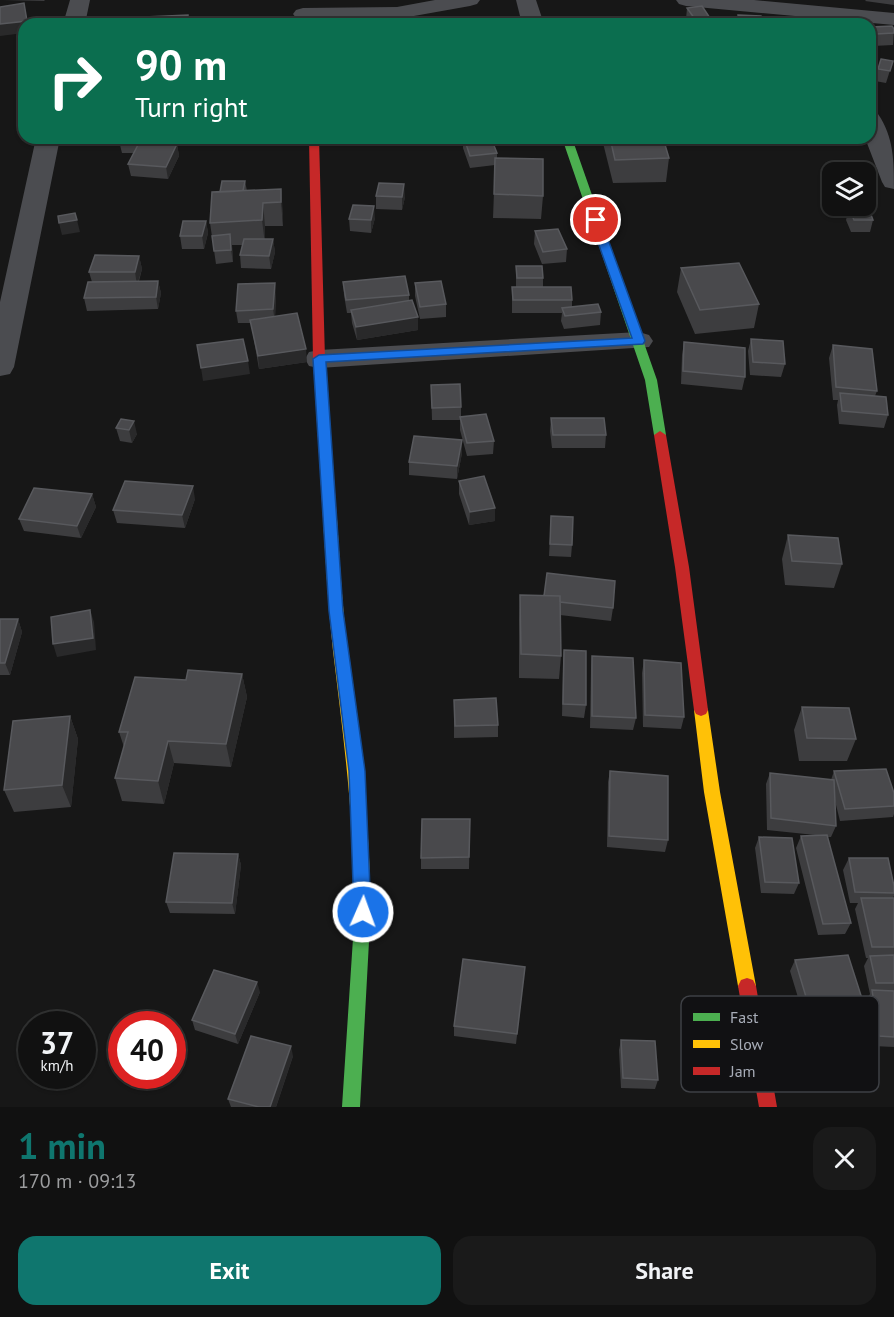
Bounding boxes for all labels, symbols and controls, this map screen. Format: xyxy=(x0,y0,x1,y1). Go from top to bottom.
text: 90 m xyxy=(135,37,227,92)
icon: right xyxy=(36,42,114,120)
text: Turn right xyxy=(135,90,248,124)
map controls xyxy=(822,162,876,216)
button: layers xyxy=(822,162,876,216)
pin xyxy=(570,194,621,245)
icon: arrive xyxy=(579,203,612,236)
position arrow xyxy=(331,880,395,944)
legend xyxy=(681,996,879,1092)
text: Fast xyxy=(730,1007,759,1027)
speed limit sign: 40 xyxy=(108,1011,186,1089)
text: 37 xyxy=(40,1023,74,1062)
text: Slow xyxy=(730,1034,764,1054)
text: km/h xyxy=(41,1056,73,1075)
text: Jam xyxy=(729,1061,756,1081)
text: 1 min xyxy=(18,1122,106,1169)
button: close xyxy=(813,1127,876,1190)
text: 170 m · 09:13 xyxy=(18,1168,136,1194)
button: Exit xyxy=(18,1236,441,1305)
button: Share xyxy=(453,1236,876,1305)

